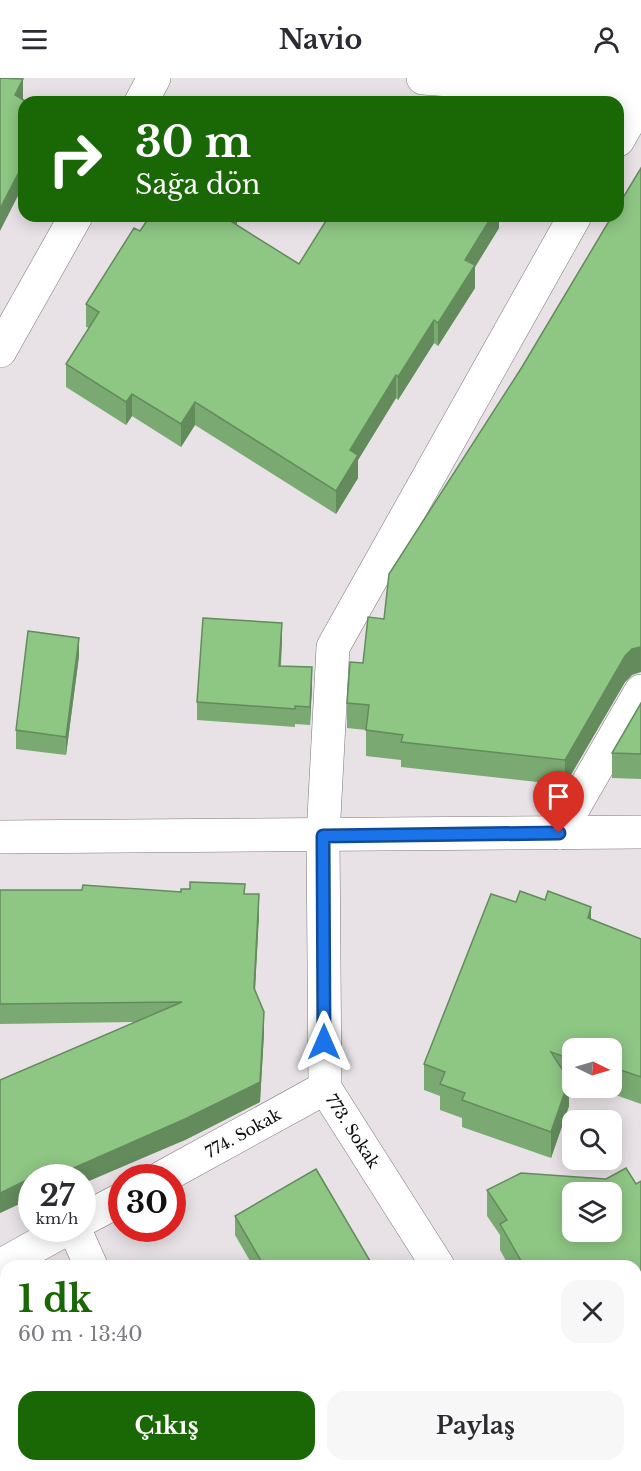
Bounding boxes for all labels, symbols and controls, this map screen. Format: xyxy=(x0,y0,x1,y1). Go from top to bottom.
icon: menu xyxy=(18,23,51,56)
text: Navio xyxy=(279,23,362,56)
icon: person xyxy=(590,23,623,56)
text: 30 m xyxy=(135,116,251,168)
icon: right xyxy=(36,120,114,198)
text: Sağa dön xyxy=(135,168,260,201)
pin xyxy=(533,771,584,833)
icon: arrive xyxy=(542,780,575,813)
position arrow xyxy=(292,1010,356,1074)
north arrow xyxy=(562,1038,622,1098)
map controls xyxy=(562,1038,622,1242)
street label: 773. Sokak xyxy=(322,1090,384,1172)
street label: 774. Sokak xyxy=(202,1104,284,1162)
button: search xyxy=(562,1110,622,1170)
speed limit sign: 30 xyxy=(108,1164,186,1242)
text: 27 xyxy=(39,1177,75,1214)
button: layers xyxy=(562,1182,622,1242)
text: km/h xyxy=(36,1209,78,1228)
text: 1 dk xyxy=(18,1277,92,1322)
button: close xyxy=(561,1280,624,1343)
text: 60 m · 13:40 xyxy=(18,1322,142,1346)
button: Çıkış xyxy=(18,1391,315,1460)
button: Paylaş xyxy=(327,1391,624,1460)

